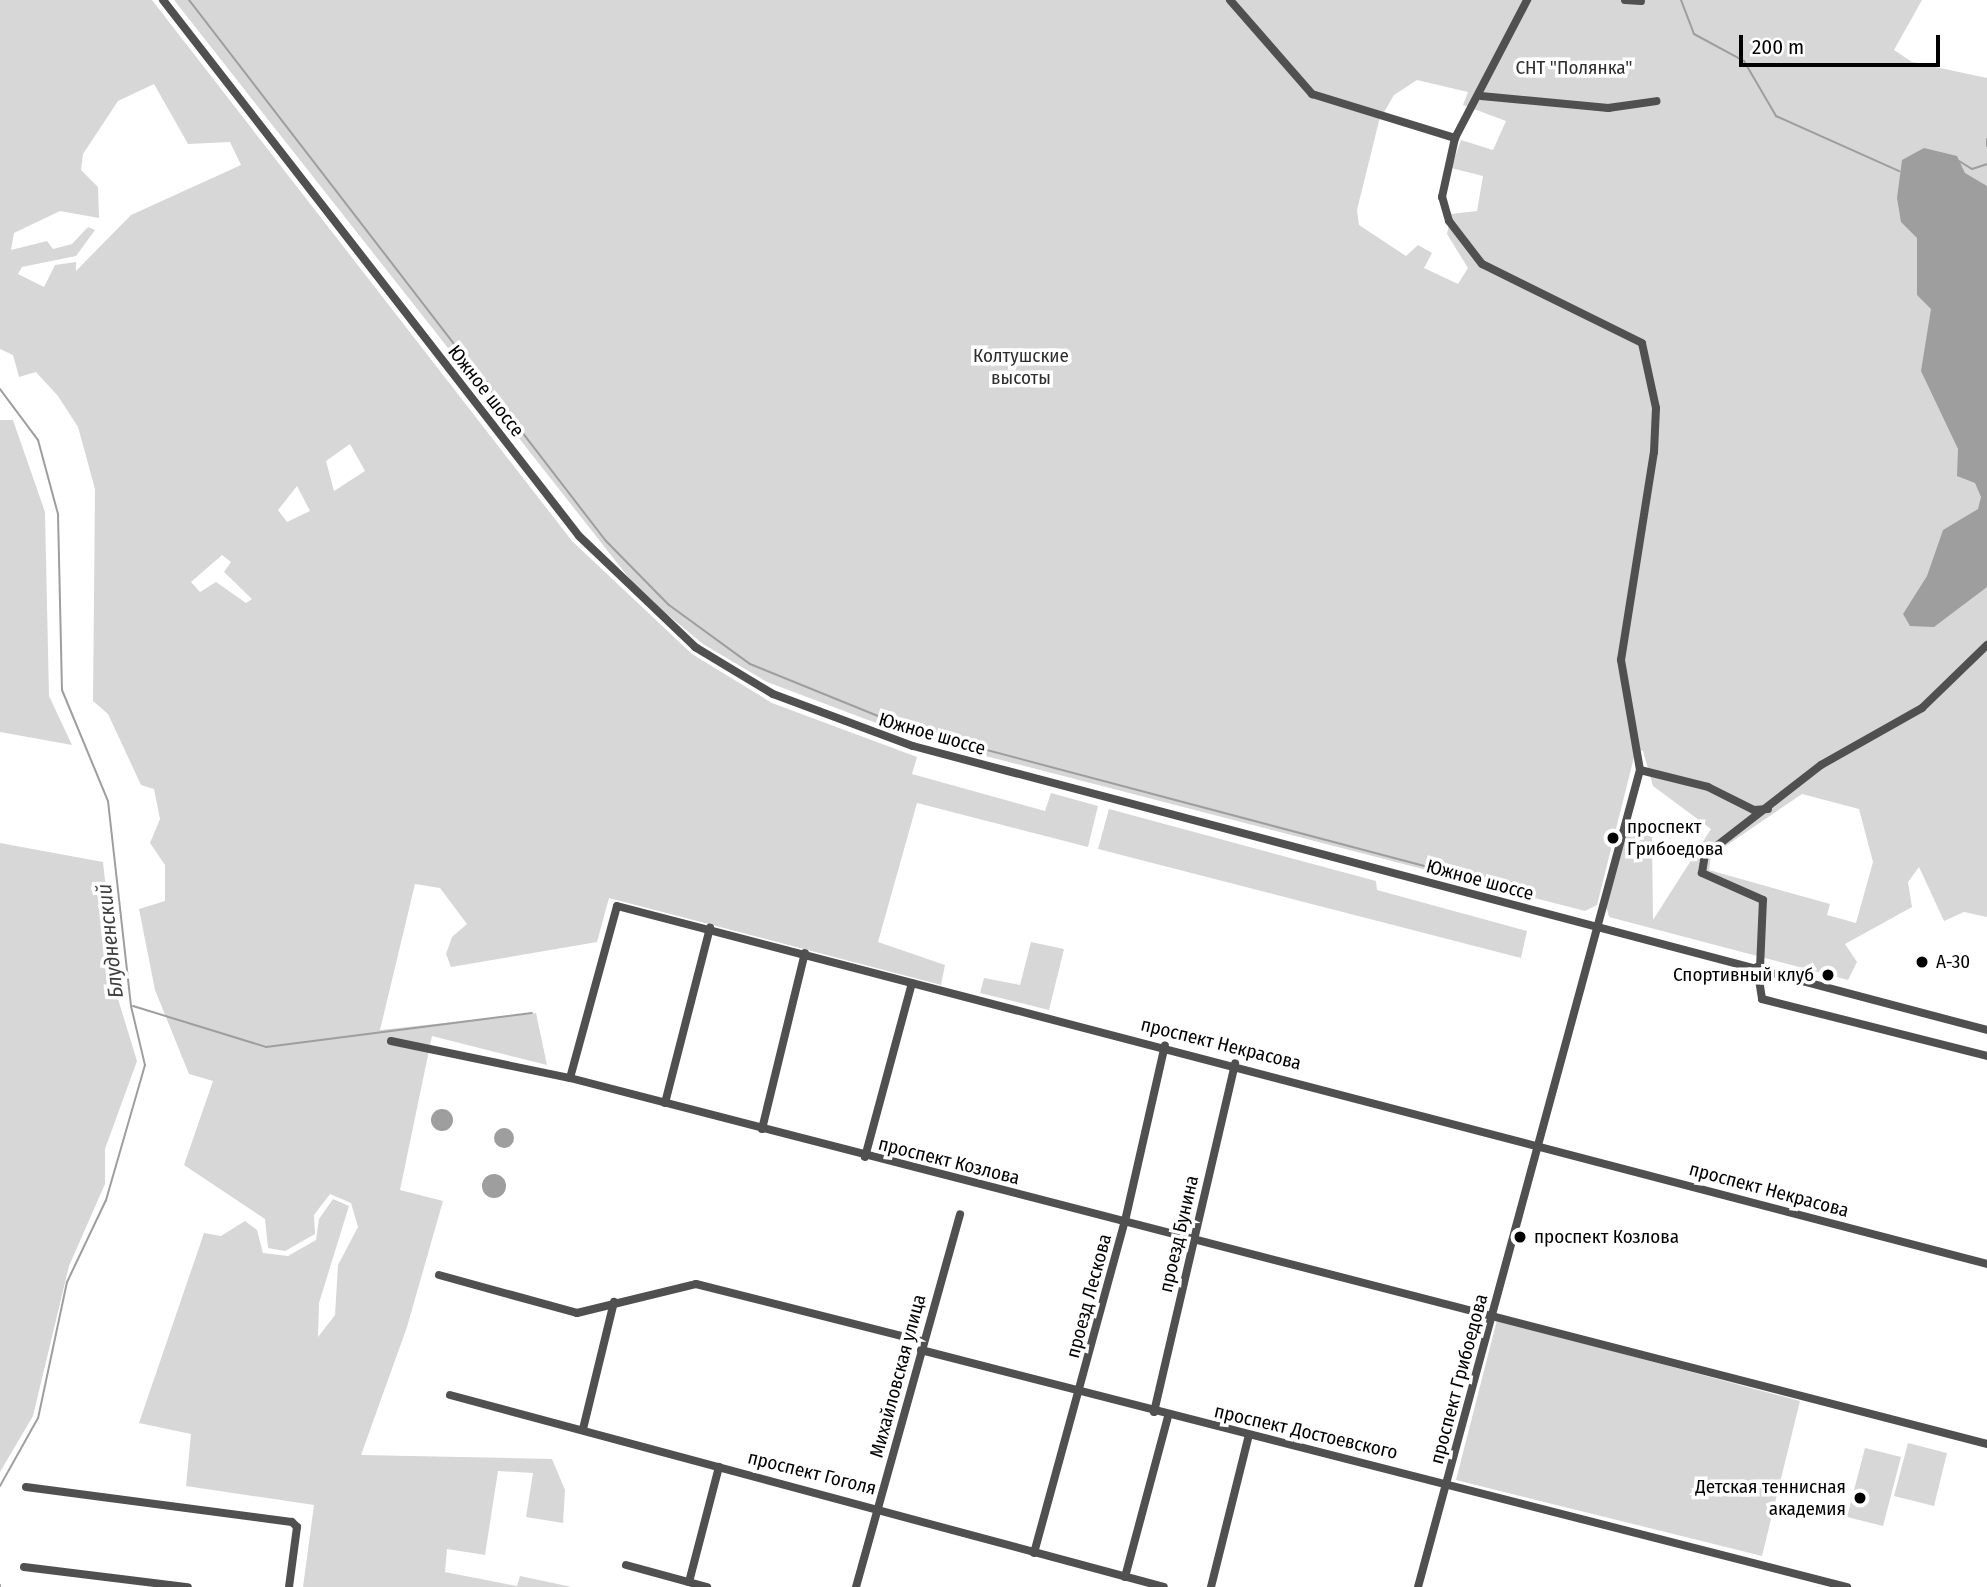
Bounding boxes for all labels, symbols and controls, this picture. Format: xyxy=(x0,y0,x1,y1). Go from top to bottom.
scale bar xyxy=(1742,21,1943,65)
text: 200 m xyxy=(1752,34,1804,60)
park label: СНТ "Полянка" xyxy=(1515,57,1633,79)
street label: Южное шоссе xyxy=(443,341,529,441)
park label: Колтушские высоты xyxy=(973,345,1069,389)
street label: Южное шоссе xyxy=(876,708,988,760)
place label: проспект Грибоедова xyxy=(1627,816,1723,860)
marker: проспект Грибоедова xyxy=(1605,830,1621,846)
street label: Южное шоссе xyxy=(1424,855,1536,905)
water label: Блудненский xyxy=(91,883,129,999)
place label: А-30 xyxy=(1936,951,1970,973)
marker: А-30 xyxy=(1914,954,1930,970)
place label: Спортивный клуб xyxy=(1673,964,1814,986)
marker: Спортивный клуб xyxy=(1820,967,1836,983)
street label: проспект Некрасова xyxy=(1139,1013,1303,1075)
street label: проспект Козлова xyxy=(876,1132,1022,1190)
street label: проспект Некрасова xyxy=(1687,1158,1851,1222)
street label: проезд Бунина xyxy=(1154,1173,1204,1295)
place label: проспект Козлова xyxy=(1534,1226,1679,1248)
marker: проспект Козлова xyxy=(1512,1229,1528,1245)
street label: проезд Лескова xyxy=(1061,1231,1117,1361)
street label: проспект Грибоедова xyxy=(1425,1291,1493,1467)
street label: Михайловская улица xyxy=(865,1292,931,1460)
street label: проспект Достоевского xyxy=(1212,1400,1400,1464)
street label: проспект Гоголя xyxy=(745,1446,879,1500)
place label: Детская теннисная академия xyxy=(1695,1476,1846,1520)
marker: Детская теннисная академия xyxy=(1852,1490,1868,1506)

